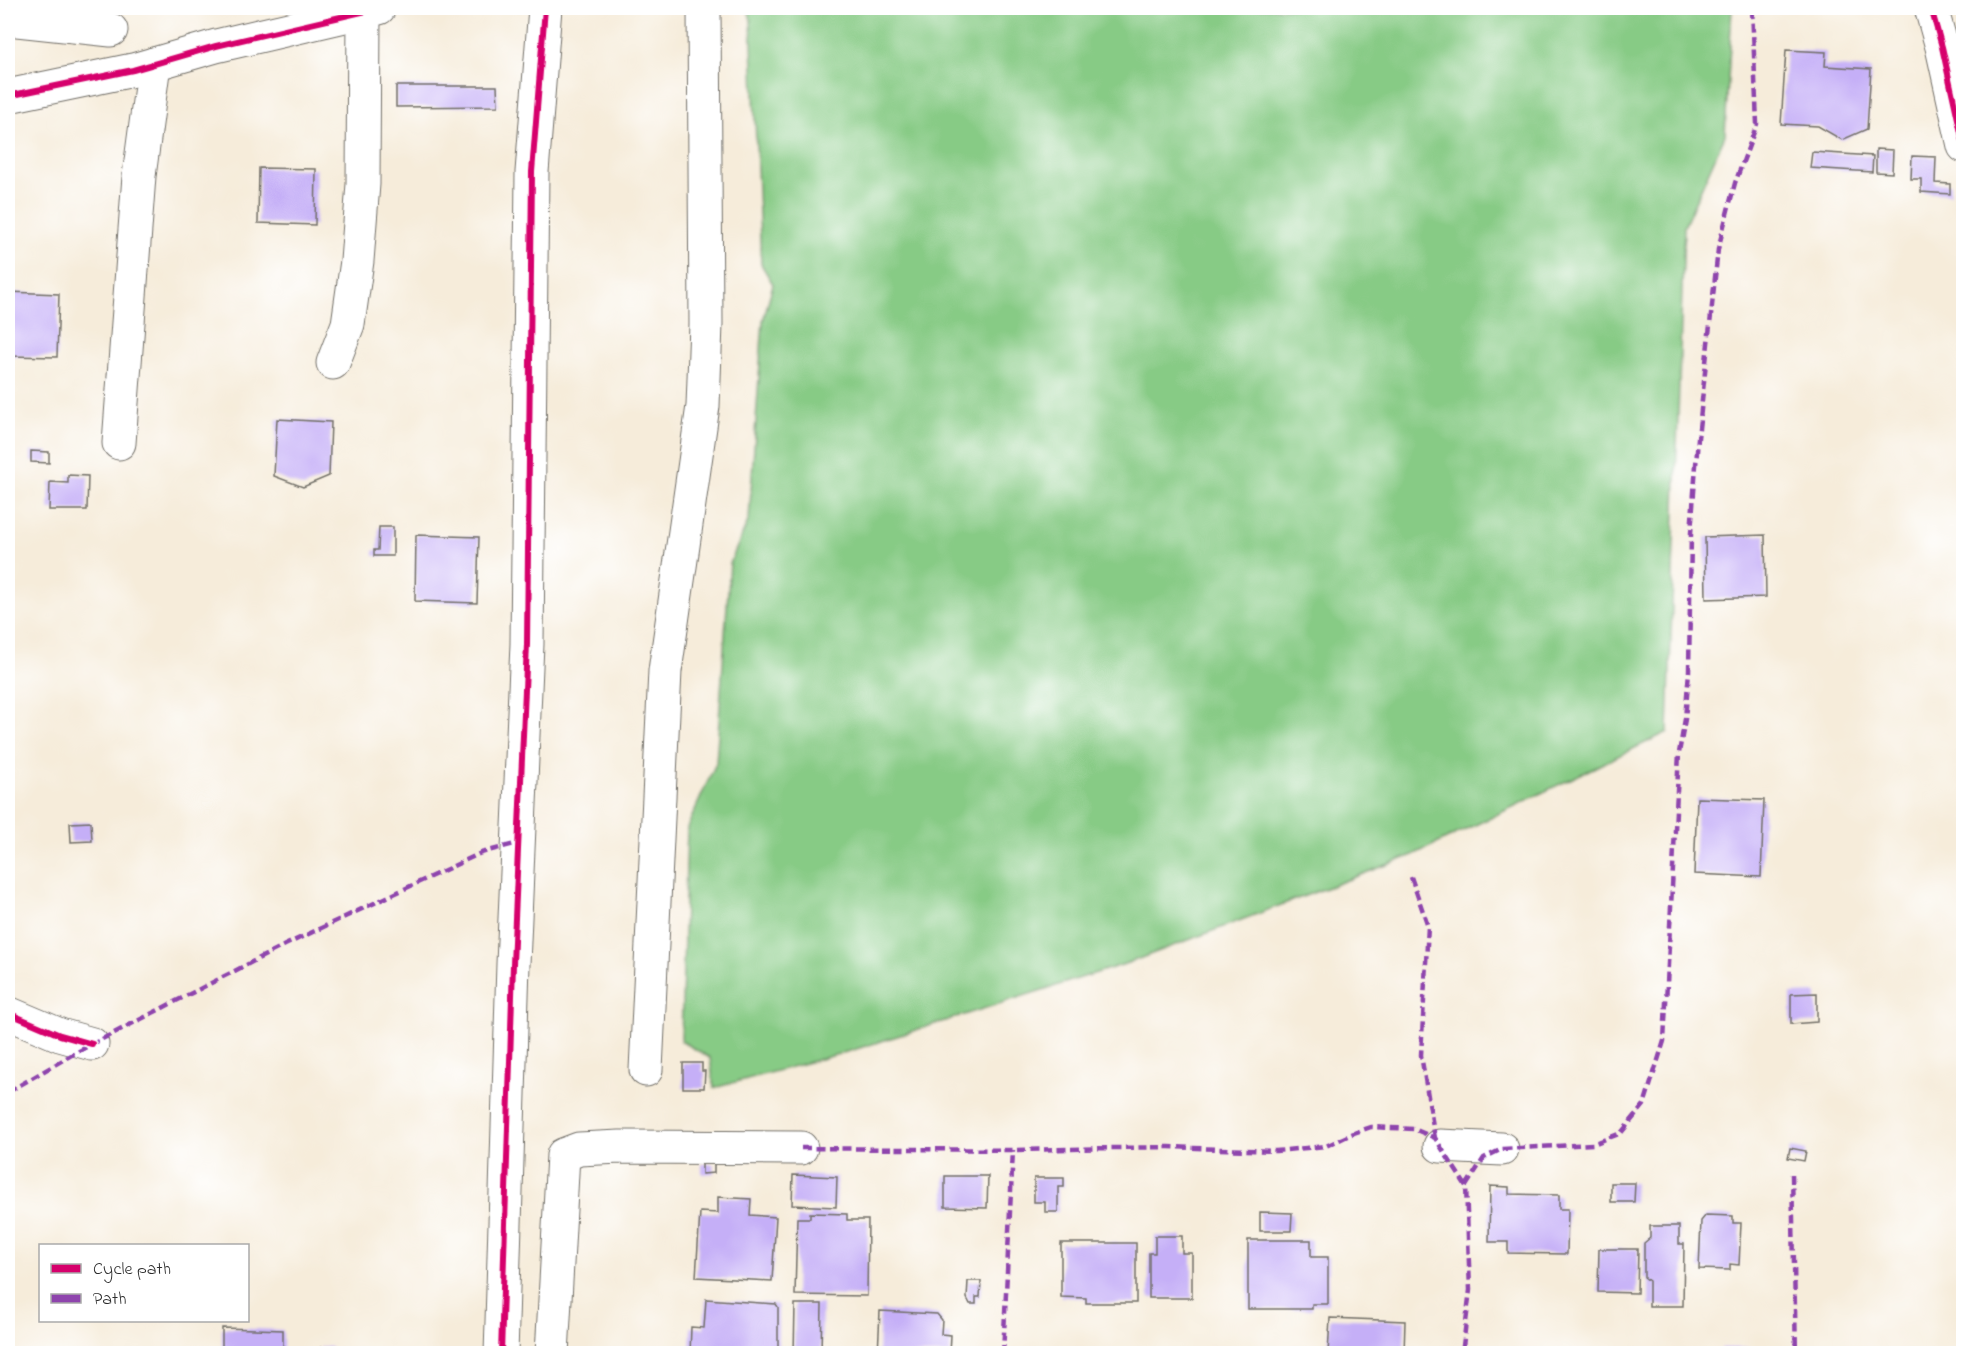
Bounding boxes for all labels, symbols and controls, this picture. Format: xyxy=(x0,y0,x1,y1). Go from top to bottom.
legend xyxy=(39,1244,249,1322)
text: Cycle path xyxy=(93,1257,171,1283)
text: Path xyxy=(93,1287,127,1313)

